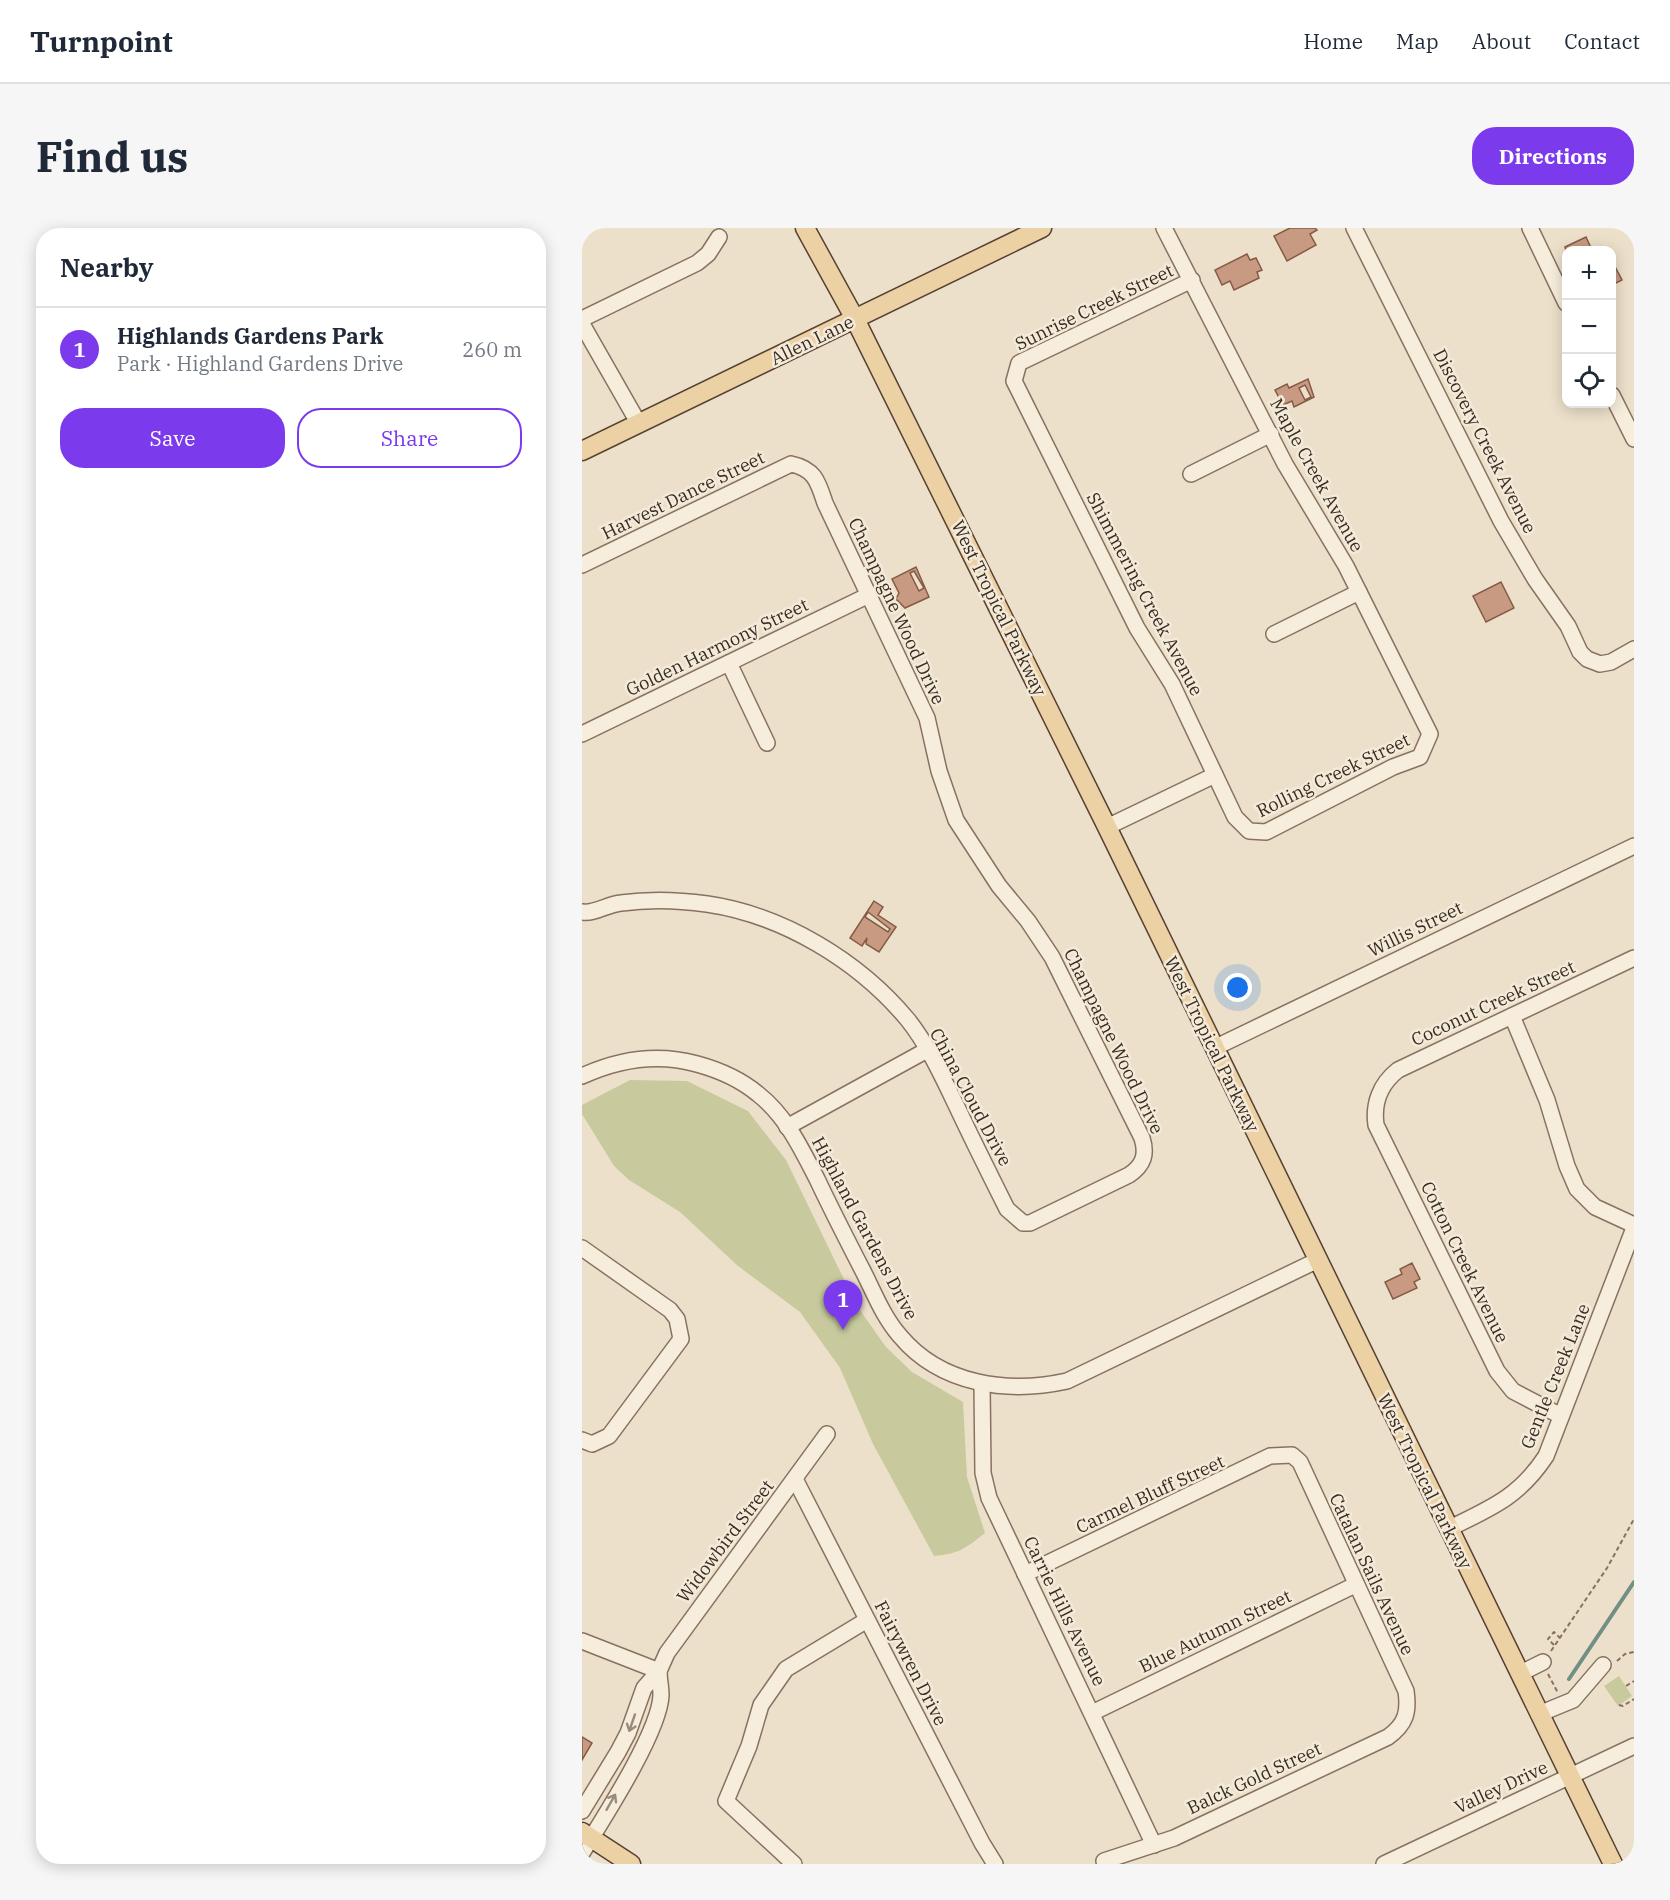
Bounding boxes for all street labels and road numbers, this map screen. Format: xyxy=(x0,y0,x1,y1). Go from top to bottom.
street label: Sunrise Creek Street xyxy=(1011,259,1177,355)
street label: Allen Lane xyxy=(767,310,857,370)
street label: Discovery Creek Avenue xyxy=(1428,345,1542,537)
street label: Maple Creek Avenue xyxy=(1265,394,1369,556)
street label: Harvest Dance Street xyxy=(598,446,768,544)
street label: Shimmering Creek Avenue xyxy=(1082,488,1208,700)
street label: Champagne Wood Drive xyxy=(844,514,950,708)
street label: West Tropical Parkway xyxy=(946,516,1052,700)
street label: Golden Harmony Street xyxy=(622,593,812,701)
street label: Rolling Creek Street xyxy=(1253,728,1413,822)
street label: Willis Street xyxy=(1364,896,1466,962)
street label: Champagne Wood Drive xyxy=(1059,944,1169,1138)
street label: West Tropical Parkway xyxy=(1159,952,1265,1136)
street label: Coconut Creek Street xyxy=(1407,955,1579,1051)
street label: China Cloud Drive xyxy=(925,1024,1017,1170)
street label: Highland Gardens Drive xyxy=(807,1132,923,1324)
street label: Cotton Creek Avenue xyxy=(1416,1178,1514,1346)
street label: Gentle Creek Lane xyxy=(1515,1300,1595,1452)
street label: West Tropical Parkway xyxy=(1372,1389,1478,1573)
street label: Carmel Bluff Street xyxy=(1072,1449,1228,1539)
street label: Widowbird Street xyxy=(671,1475,779,1607)
street label: Catalan Sails Avenue xyxy=(1324,1489,1420,1659)
street label: Carrie Hills Avenue xyxy=(1019,1532,1111,1690)
street label: Blue Autumn Street xyxy=(1135,1584,1295,1678)
street label: Fairywren Drive xyxy=(870,1597,952,1729)
street label: Balck Gold Street xyxy=(1183,1737,1325,1819)
street label: Valley Drive xyxy=(1451,1755,1551,1819)

